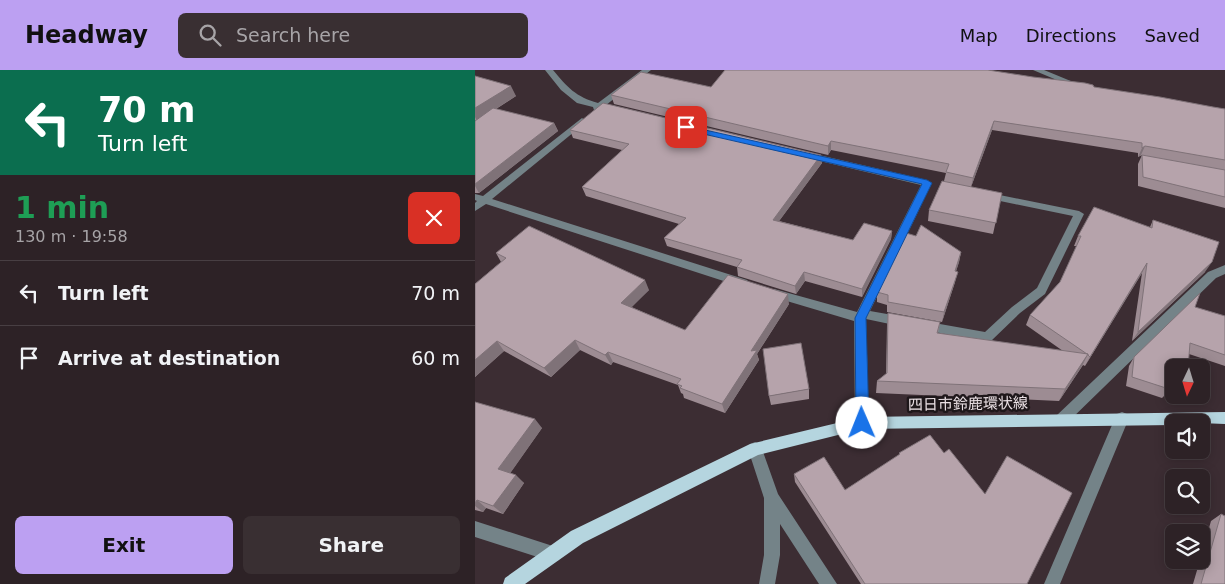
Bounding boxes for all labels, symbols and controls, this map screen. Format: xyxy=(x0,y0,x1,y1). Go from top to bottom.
search box xyxy=(178,13,528,58)
text: Headway xyxy=(25,21,148,49)
icon: search xyxy=(196,21,224,49)
text: Search here xyxy=(236,24,350,46)
text: Map xyxy=(960,25,998,46)
text: Directions xyxy=(1026,25,1116,46)
text: Saved xyxy=(1144,25,1200,46)
icon: left xyxy=(15,90,80,155)
text: 70 m xyxy=(98,90,195,130)
pin xyxy=(665,106,707,148)
icon: arrive xyxy=(672,113,700,141)
text: Turn left xyxy=(98,131,187,156)
text: 1 min xyxy=(15,190,109,225)
button: close xyxy=(408,192,460,244)
text: 130 m · 19:58 xyxy=(15,227,128,246)
icon: left xyxy=(15,279,43,307)
text: Turn left xyxy=(58,282,149,304)
text: 70 m xyxy=(411,282,460,304)
icon: arrive xyxy=(15,344,43,372)
text: Arrive at destination xyxy=(58,347,280,369)
text: 60 m xyxy=(411,347,460,369)
north arrow xyxy=(1165,359,1210,404)
map controls xyxy=(1165,359,1210,569)
street label: 四日市鈴鹿環状線 xyxy=(908,394,1028,414)
position arrow xyxy=(835,396,887,448)
button: sound xyxy=(1165,414,1210,459)
button: search xyxy=(1165,469,1210,514)
button: Exit xyxy=(15,516,233,574)
button: Share xyxy=(243,516,460,574)
button: layers xyxy=(1165,524,1210,569)

